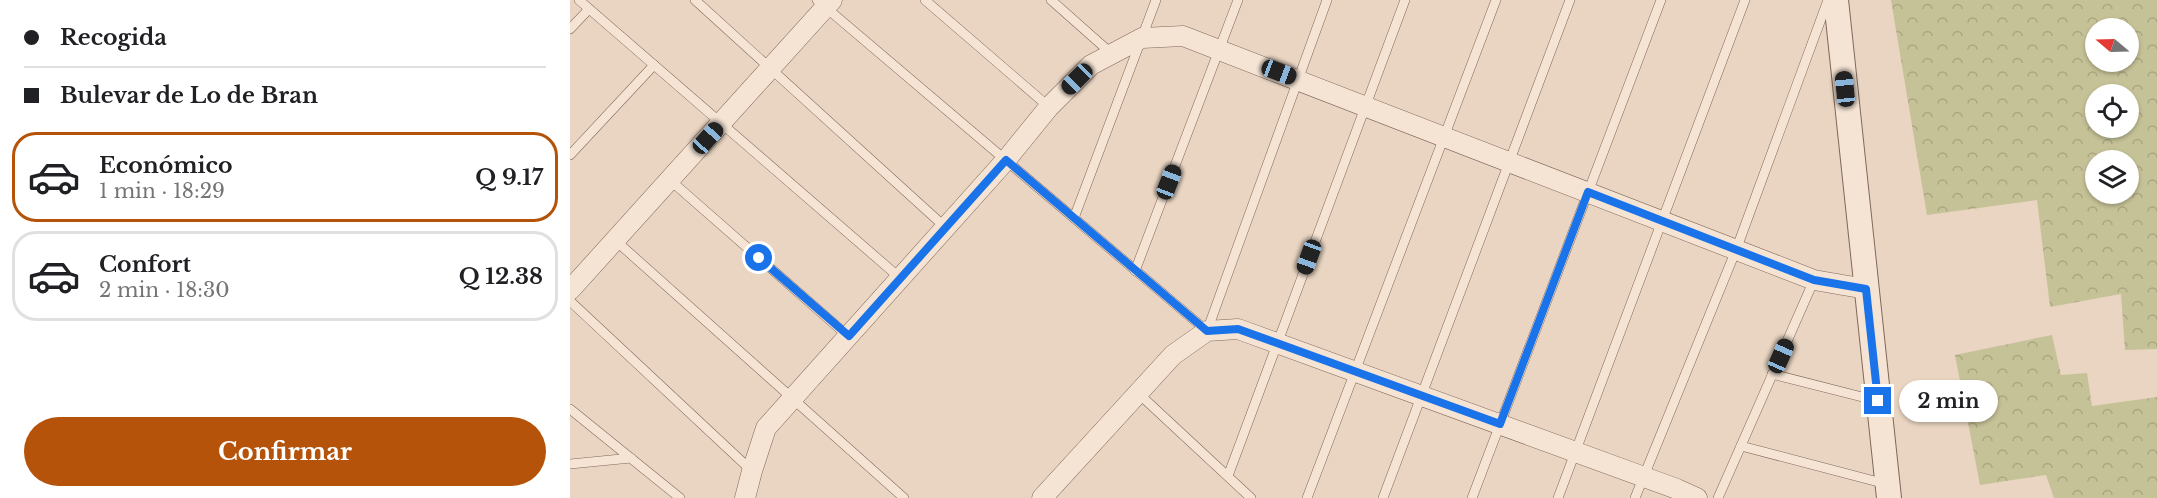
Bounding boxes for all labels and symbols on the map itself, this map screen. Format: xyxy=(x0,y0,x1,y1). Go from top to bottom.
north arrow xyxy=(2085,18,2139,72)
car xyxy=(1259,57,1299,87)
car xyxy=(1058,60,1096,98)
car xyxy=(1834,70,1856,108)
car xyxy=(689,119,727,157)
car xyxy=(1154,162,1184,202)
car xyxy=(1294,237,1324,277)
route start xyxy=(745,244,772,271)
car xyxy=(1765,336,1797,376)
callout: 2 min xyxy=(1899,380,1998,422)
route end xyxy=(1864,387,1891,414)

